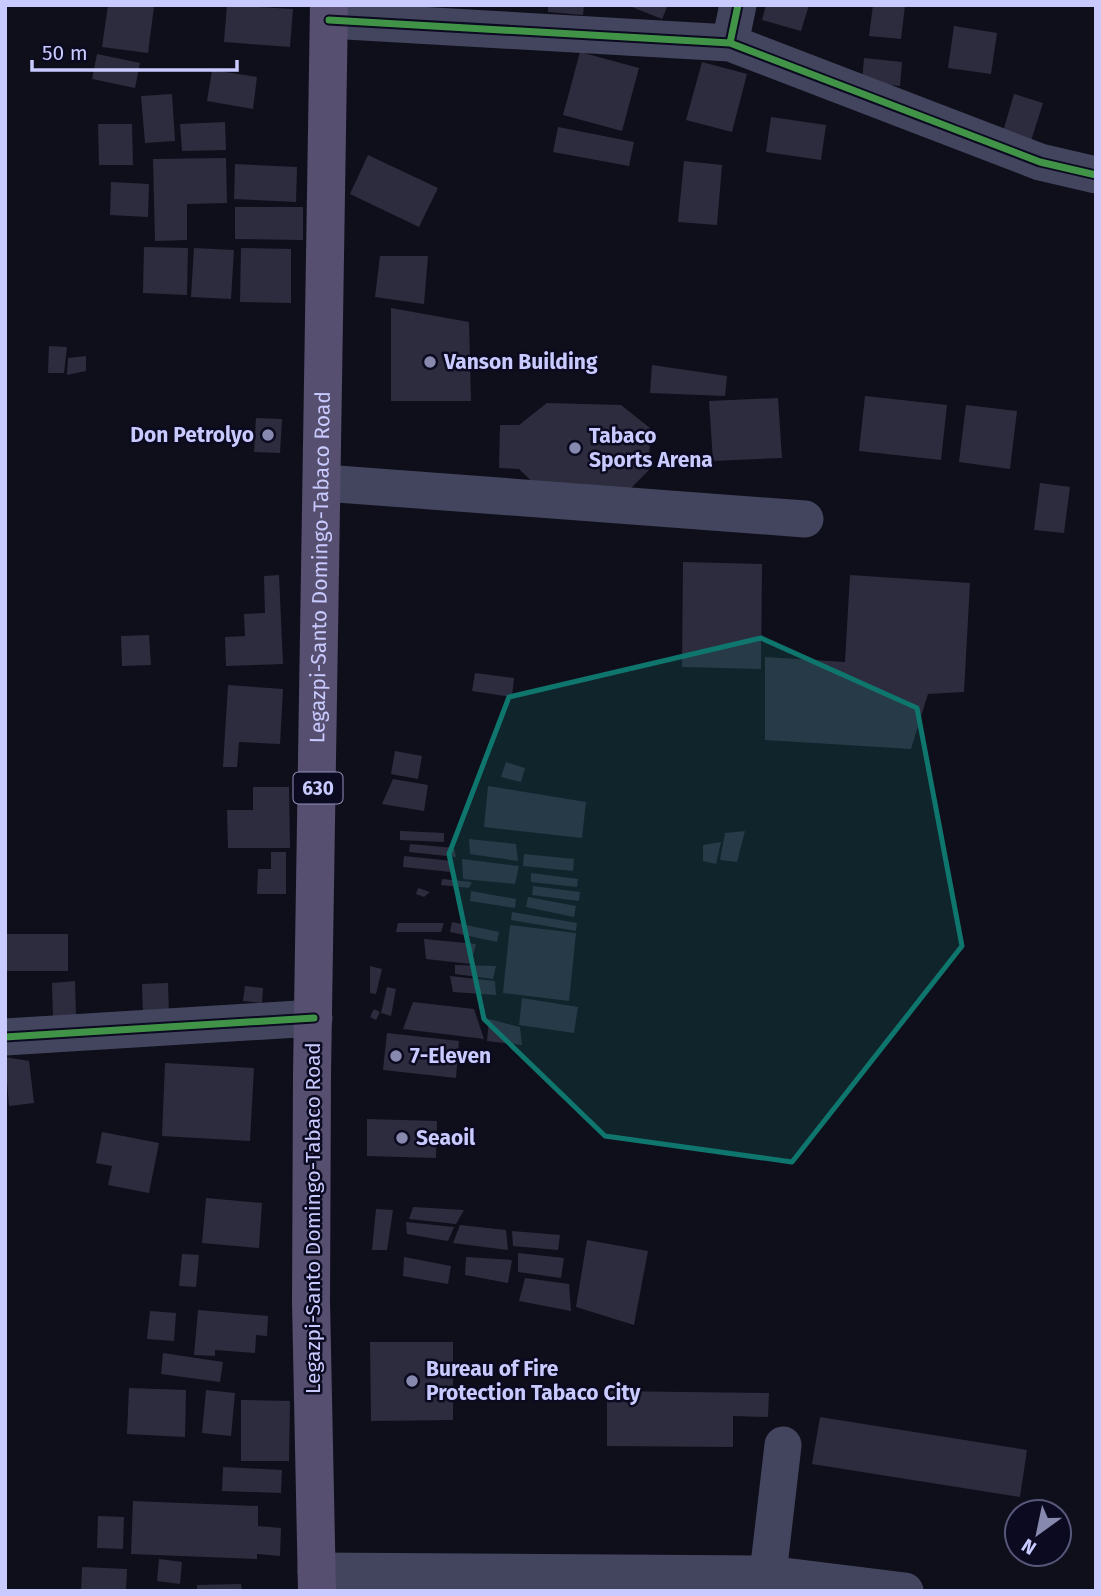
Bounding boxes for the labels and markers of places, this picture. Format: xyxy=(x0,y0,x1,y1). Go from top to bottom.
place label: Vanson Building xyxy=(443,349,598,375)
marker: Vanson Building xyxy=(422,354,438,370)
place label: Don Petrolyo xyxy=(130,422,254,448)
place label: Tabaco Sports Arena xyxy=(589,423,713,473)
marker: Don Petrolyo xyxy=(260,427,276,443)
marker: Tabaco Sports Arena xyxy=(567,440,583,456)
place label: 7-Eleven xyxy=(410,1043,491,1069)
marker: 7-Eleven xyxy=(388,1048,404,1064)
place label: Seaoil xyxy=(416,1125,476,1151)
marker: Seaoil xyxy=(394,1130,410,1146)
place label: Bureau of Fire Protection Tabaco City xyxy=(426,1356,641,1406)
marker: Bureau of Fire Protection Tabaco City xyxy=(404,1373,420,1389)

